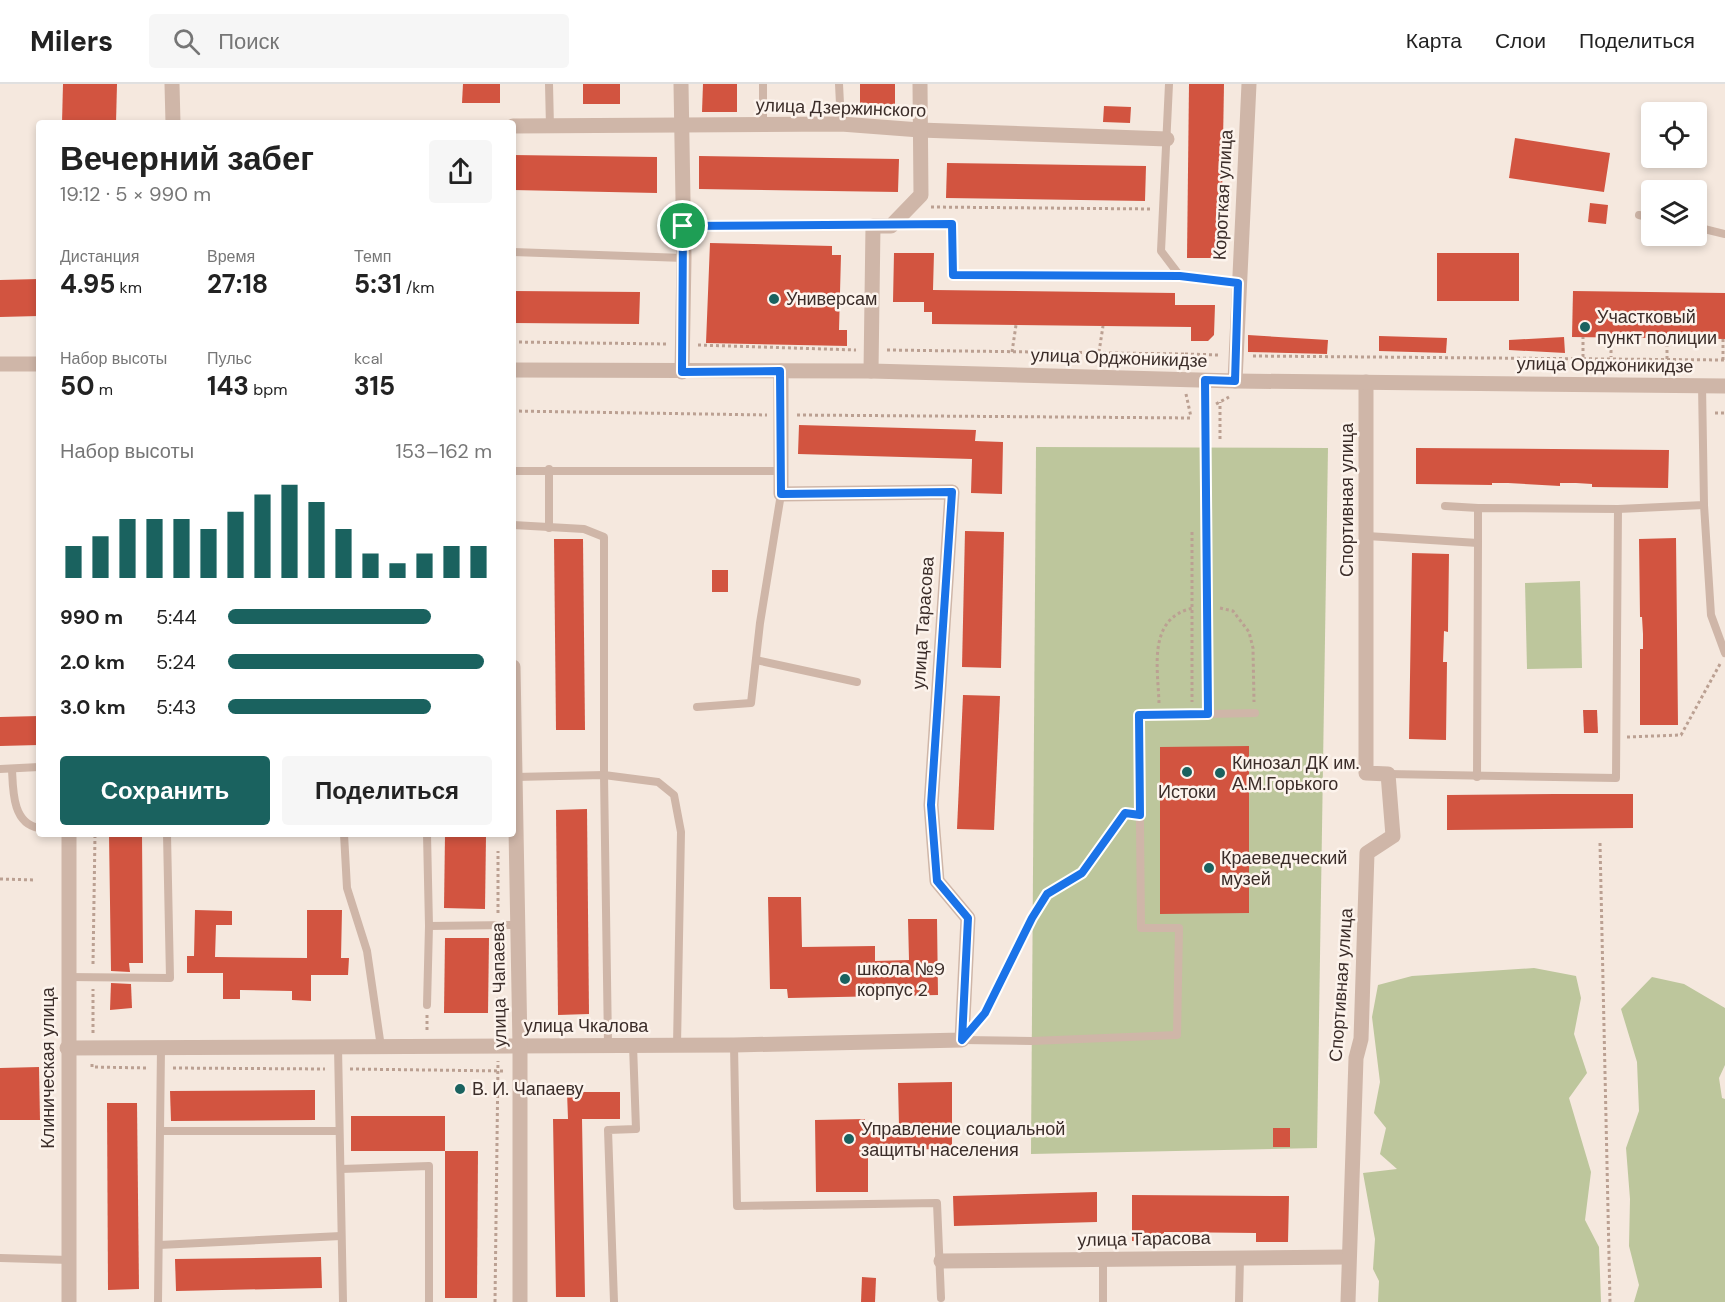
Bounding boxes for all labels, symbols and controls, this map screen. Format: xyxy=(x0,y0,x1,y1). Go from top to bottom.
search box xyxy=(149,14,569,68)
text: Milers xyxy=(30,23,113,60)
icon: search xyxy=(170,25,203,58)
text: Поиск xyxy=(218,27,279,56)
text: Карта xyxy=(1406,27,1462,55)
text: Слои xyxy=(1495,27,1546,55)
text: Поделиться xyxy=(1579,27,1695,55)
street label: улица Дзержинского xyxy=(755,93,927,123)
map controls xyxy=(1641,102,1707,246)
button: locate xyxy=(1641,102,1707,168)
street label: Короткая улица xyxy=(1208,128,1238,261)
text: Вечерний забег xyxy=(60,137,314,180)
button: share xyxy=(429,140,492,203)
button: layers xyxy=(1641,180,1707,246)
text: 19:12 · 5 × 990 m xyxy=(60,181,211,207)
pin xyxy=(657,200,708,251)
icon: arrive xyxy=(666,209,699,242)
text: Дистанция xyxy=(60,246,139,267)
text: Время xyxy=(207,246,255,267)
text: Темп xyxy=(354,246,391,267)
text: 4.95 xyxy=(60,267,115,301)
text: 27:18 xyxy=(207,267,268,301)
text: 5:31 xyxy=(354,267,402,301)
text: km xyxy=(115,277,142,298)
text: /km xyxy=(402,277,435,298)
place label: Универсам xyxy=(786,287,877,311)
marker: Универсам xyxy=(767,292,781,306)
place label: Участковый пункт полиции xyxy=(1597,305,1717,350)
marker: Участковый пункт полиции xyxy=(1578,320,1592,334)
street label: улица Орджоникидзе xyxy=(1030,343,1208,373)
text: Набор высоты xyxy=(60,348,167,369)
text: Пульс xyxy=(207,348,252,369)
text: kcal xyxy=(354,348,383,369)
street label: улица Орджоникидзе xyxy=(1516,351,1694,379)
text: 50 xyxy=(60,369,94,403)
text: 143 xyxy=(207,369,249,403)
text: 315 xyxy=(354,369,395,403)
text: m xyxy=(94,379,113,400)
text: bpm xyxy=(249,379,288,400)
street label: Спортивная улица xyxy=(1335,422,1359,577)
text: Набор высоты xyxy=(60,438,194,464)
text: 153–162 m xyxy=(395,438,492,464)
street label: улица Тарасова xyxy=(906,555,940,690)
text: 990 m xyxy=(60,604,123,630)
text: 5:44 xyxy=(156,604,197,630)
text: 2.0 km xyxy=(60,649,125,675)
text: 5:24 xyxy=(156,649,196,675)
text: 3.0 km xyxy=(60,694,125,720)
text: 5:43 xyxy=(156,694,196,720)
place label: Кинозал ДК им. А.М.Горького xyxy=(1232,751,1359,796)
button: Сохранить xyxy=(60,756,270,825)
button: Поделиться xyxy=(282,756,492,825)
marker: Истоки xyxy=(1180,765,1194,779)
marker: Кинозал ДК им. А.М.Горького xyxy=(1213,766,1227,780)
place label: Истоки xyxy=(1158,780,1216,804)
place label: Краеведческий музей xyxy=(1221,846,1347,891)
marker: Краеведческий музей xyxy=(1202,861,1216,875)
street label: Спортивная улица xyxy=(1324,906,1358,1063)
street label: улица Чапаева xyxy=(486,921,512,1048)
place label: школа №9 корпус 2 xyxy=(857,957,945,1002)
marker: школа №9 корпус 2 xyxy=(838,972,852,986)
street label: Клиническая улица xyxy=(36,986,60,1149)
street label: улица Чкалова xyxy=(524,1014,649,1038)
place label: В. И. Чапаеву xyxy=(472,1077,584,1101)
marker: В. И. Чапаеву xyxy=(453,1082,467,1096)
place label: Управление социальной защиты населения xyxy=(861,1117,1065,1162)
marker: Управление социальной защиты населения xyxy=(842,1132,856,1146)
street label: улица Тарасова xyxy=(1077,1226,1212,1252)

